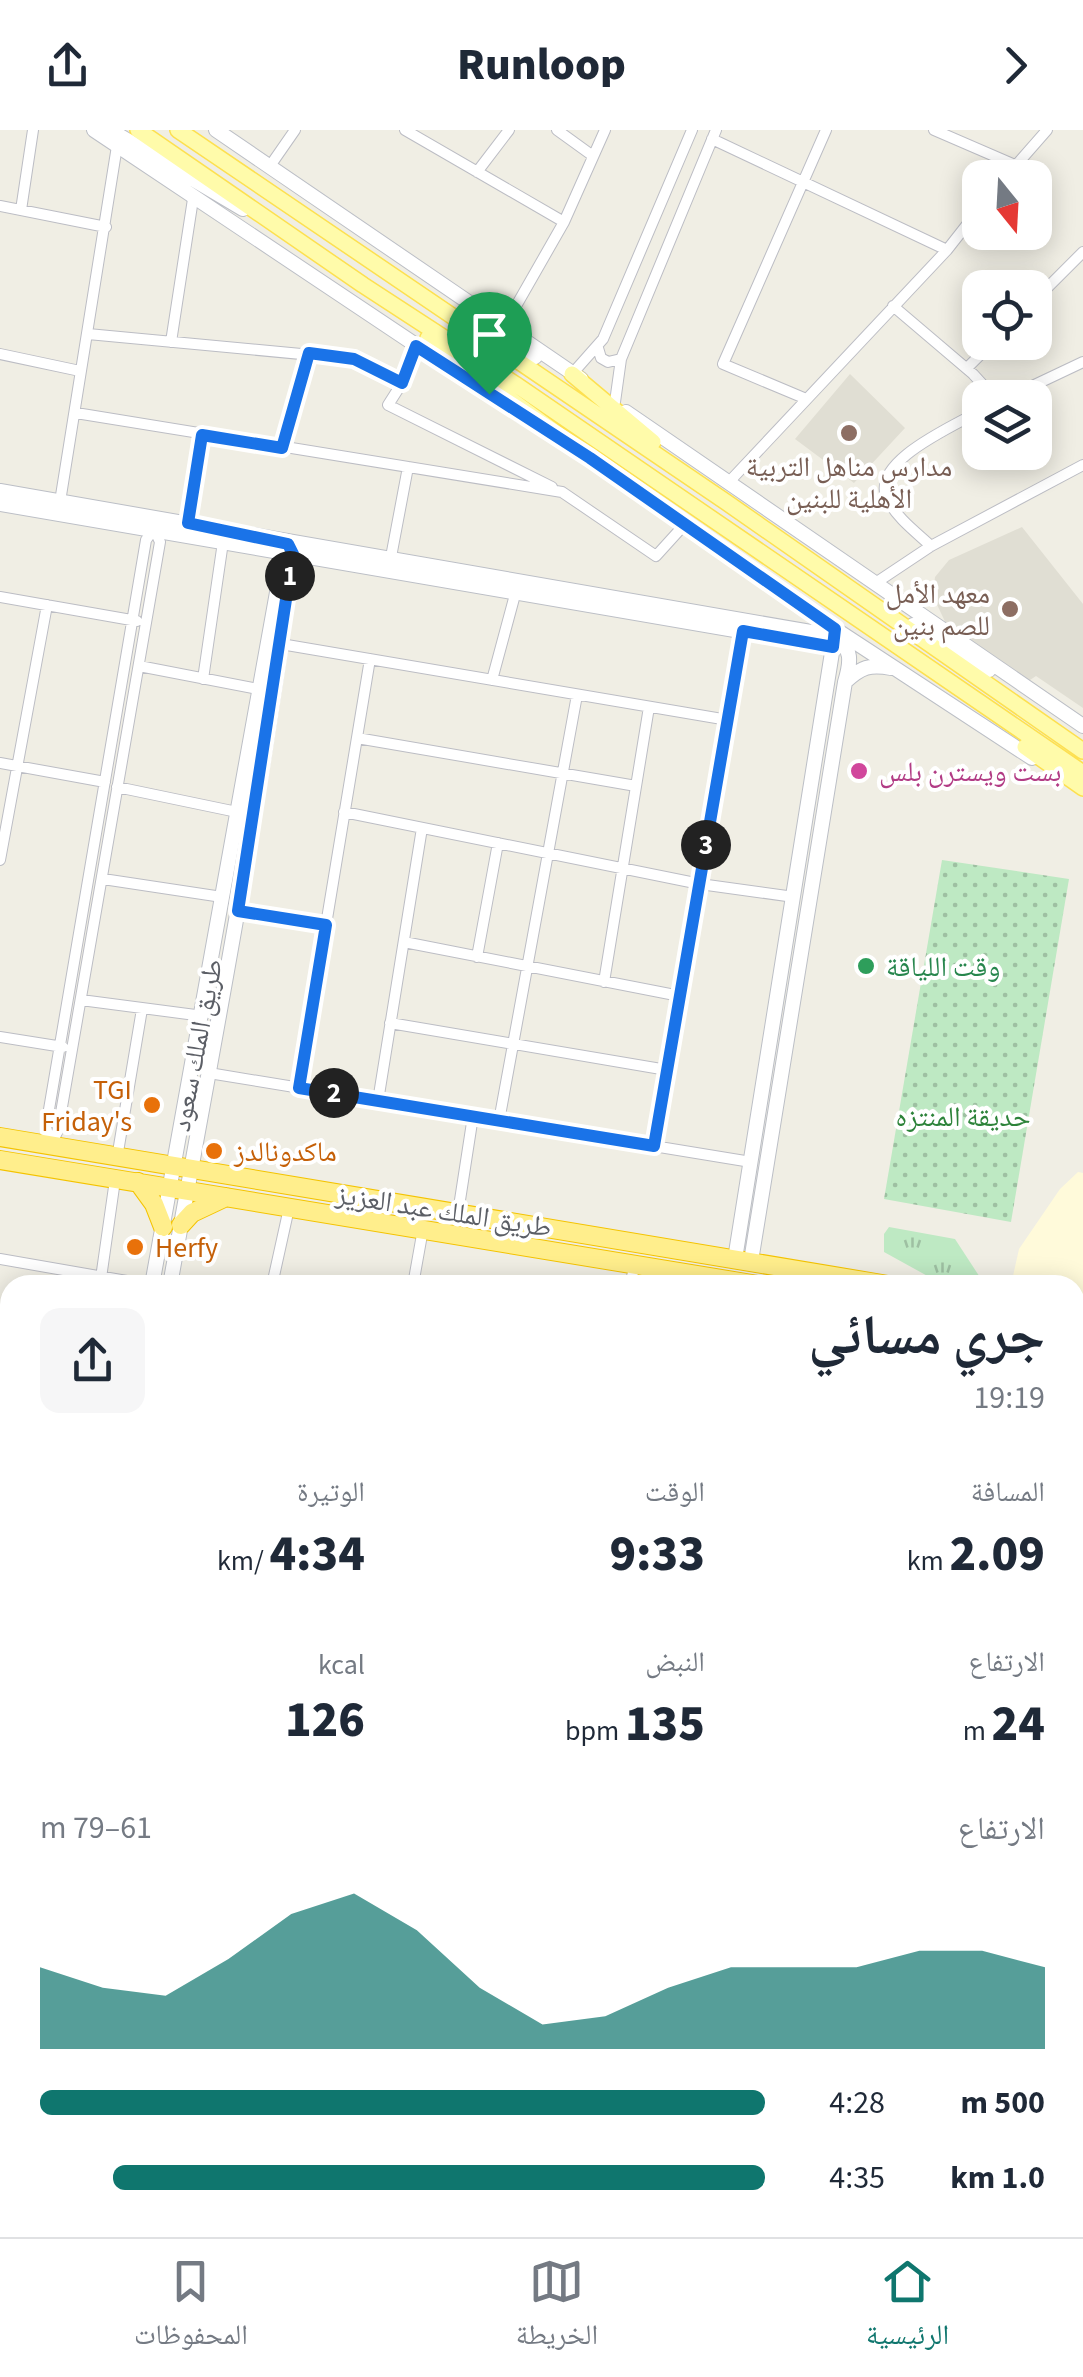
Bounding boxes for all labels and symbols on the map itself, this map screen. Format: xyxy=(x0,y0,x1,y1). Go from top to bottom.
north arrow xyxy=(962,160,1052,250)
pin xyxy=(447,292,532,395)
marker: مدارس مناهل التربية الأهلية للبنين xyxy=(838,422,860,444)
place label: مدارس مناهل التربية الأهلية للبنين xyxy=(746,447,952,519)
pin: 1 xyxy=(265,551,315,601)
place label: معهد الأمل للصم بنين xyxy=(886,574,990,646)
marker: معهد الأمل للصم بنين xyxy=(999,598,1021,620)
place label: بست ويسترن بلس xyxy=(879,752,1061,792)
marker: بست ويسترن بلس xyxy=(848,760,870,782)
pin: 3 xyxy=(681,820,731,870)
place label: وقت اللياقة xyxy=(886,947,1000,987)
marker: وقت اللياقة xyxy=(855,955,877,977)
street label: طريق الملك سعود xyxy=(161,956,233,1135)
pin: 2 xyxy=(309,1068,359,1118)
place label: TGI Friday's xyxy=(41,1070,132,1142)
marker: TGI Friday's xyxy=(141,1094,163,1116)
park label: حديقة المنتزه xyxy=(896,1097,1030,1137)
place label: ماكدونالدز xyxy=(233,1132,337,1172)
marker: ماكدونالدز xyxy=(203,1140,225,1162)
street label: طريق الملك عبد العزيز xyxy=(332,1174,555,1248)
place label: Herfy xyxy=(155,1228,218,1268)
marker: Herfy xyxy=(124,1236,146,1258)

